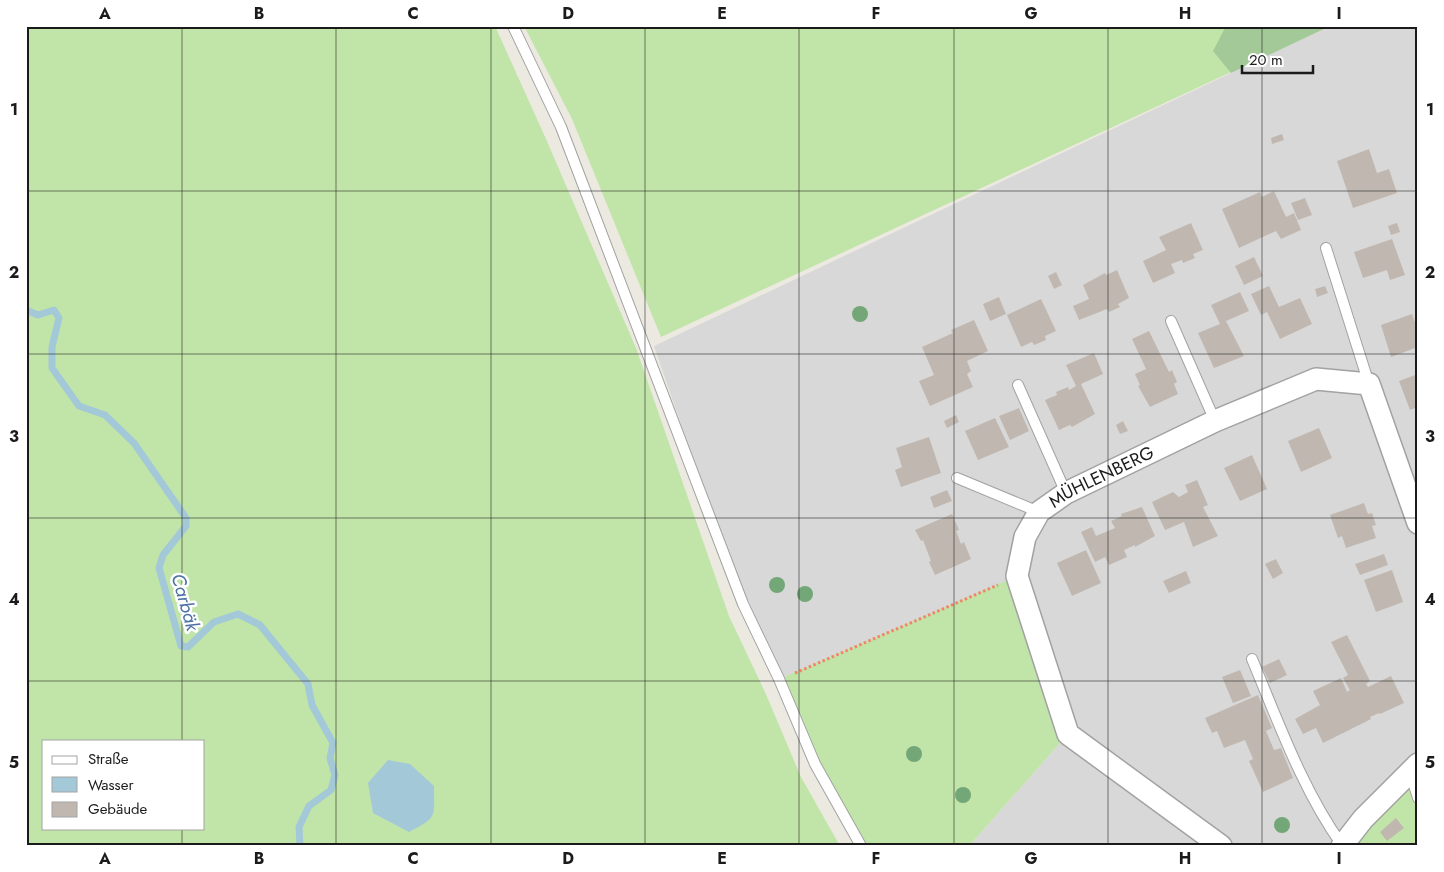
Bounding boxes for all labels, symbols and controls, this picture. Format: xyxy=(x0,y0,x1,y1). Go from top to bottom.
text: A xyxy=(98,2,111,25)
text: B xyxy=(254,2,264,25)
text: C xyxy=(407,2,419,25)
text: D xyxy=(562,2,574,25)
text: E xyxy=(717,2,727,25)
text: F xyxy=(872,2,880,25)
text: G xyxy=(1024,2,1038,25)
text: H xyxy=(1179,2,1191,25)
text: I xyxy=(1336,2,1342,25)
scale bar xyxy=(1242,42,1313,74)
text: 20 m xyxy=(1249,49,1283,71)
text: 1 xyxy=(10,98,18,121)
text: 1 xyxy=(1426,98,1434,121)
text: 2 xyxy=(9,261,19,284)
text: 2 xyxy=(1425,261,1435,284)
text: 3 xyxy=(9,425,19,448)
text: 3 xyxy=(1425,425,1435,448)
street label: MÜHLENBERG xyxy=(1043,439,1158,514)
water label: Carbäk xyxy=(164,570,207,635)
text: 4 xyxy=(8,588,20,611)
text: 4 xyxy=(1424,588,1436,611)
legend xyxy=(42,740,205,830)
text: Straße xyxy=(88,748,129,770)
text: 5 xyxy=(9,751,19,774)
text: 5 xyxy=(1425,751,1435,774)
text: Wasser xyxy=(88,774,134,796)
text: Gebäude xyxy=(88,798,148,820)
text: A xyxy=(98,847,111,870)
text: B xyxy=(254,847,264,870)
text: C xyxy=(407,847,419,870)
text: D xyxy=(562,847,574,870)
text: E xyxy=(717,847,727,870)
text: F xyxy=(872,847,880,870)
text: G xyxy=(1024,847,1038,870)
text: H xyxy=(1179,847,1191,870)
text: I xyxy=(1336,847,1342,870)

